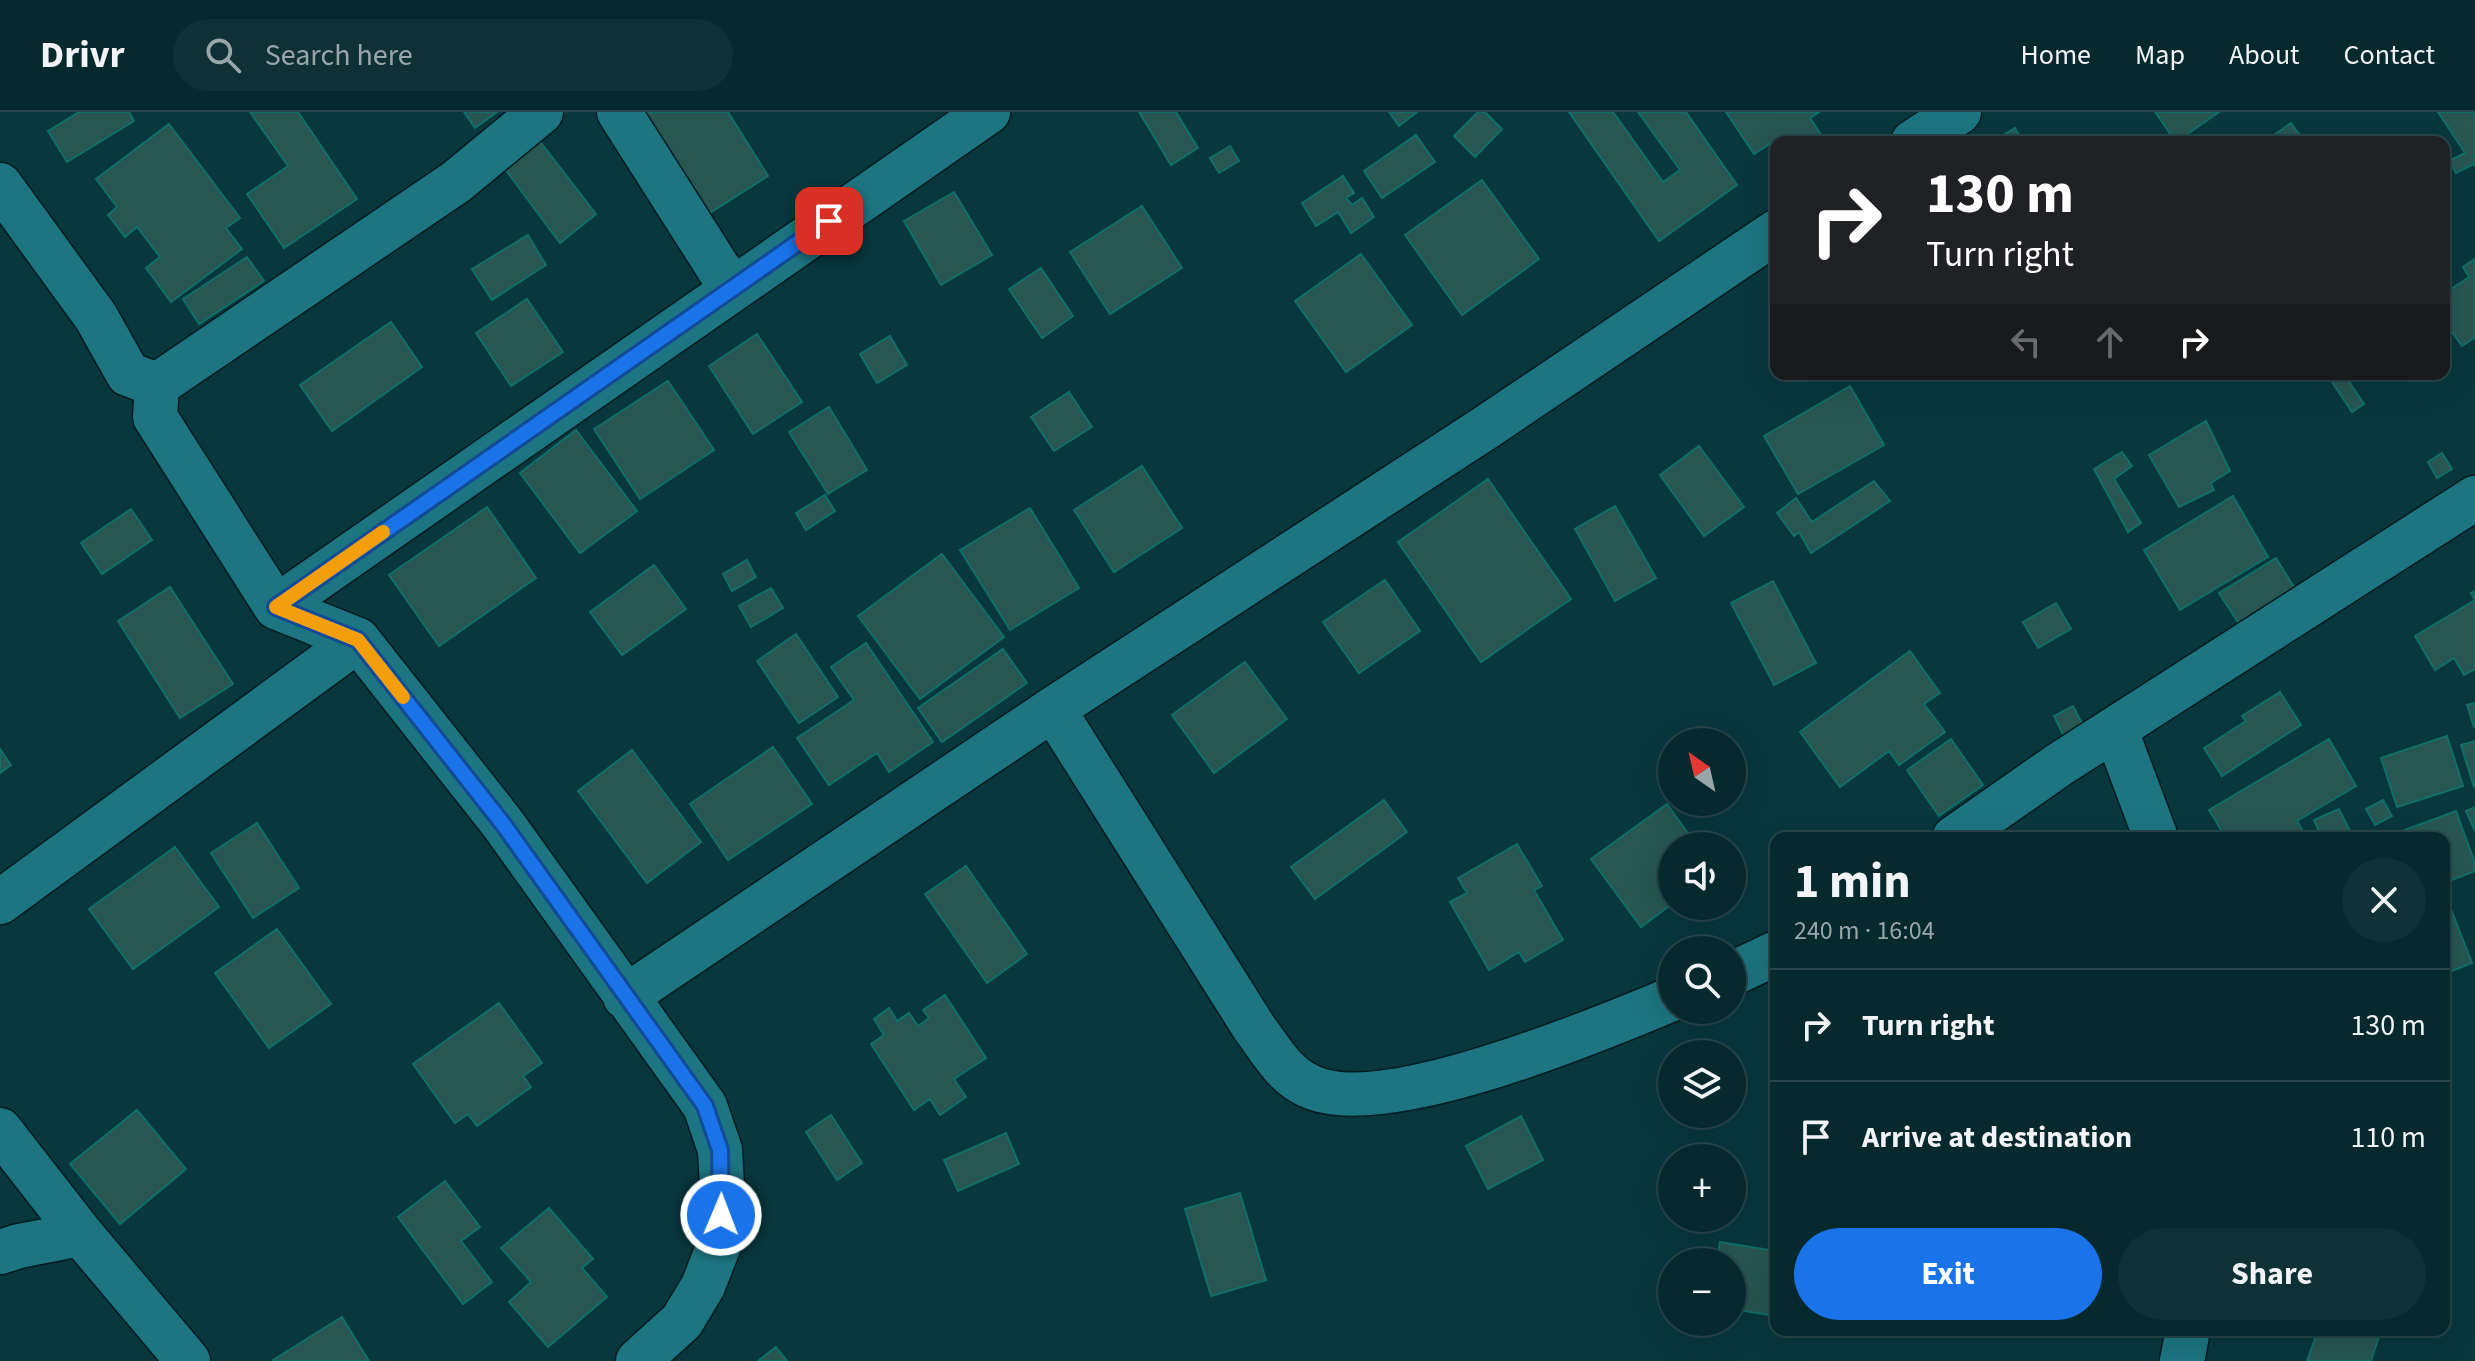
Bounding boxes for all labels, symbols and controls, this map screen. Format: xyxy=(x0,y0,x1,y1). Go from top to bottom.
search box xyxy=(173,19,733,91)
text: Drivr xyxy=(40,28,125,82)
icon: search xyxy=(201,33,245,77)
text: Search here xyxy=(265,34,413,77)
text: Home xyxy=(2020,35,2091,75)
text: Map xyxy=(2135,35,2185,75)
text: About xyxy=(2229,35,2300,75)
text: Contact xyxy=(2344,35,2435,75)
text: 130 m xyxy=(1926,155,2074,234)
icon: right xyxy=(1794,168,1898,272)
pin xyxy=(795,187,863,255)
icon: arrive xyxy=(807,199,851,243)
text: Turn right xyxy=(1926,229,2074,280)
icon: left xyxy=(2004,320,2048,364)
icon: ahead xyxy=(2088,320,2132,364)
icon: right xyxy=(2172,320,2216,364)
north arrow xyxy=(1658,728,1746,816)
map controls xyxy=(1658,728,1746,1336)
button: sound xyxy=(1658,832,1746,920)
text: 1 min xyxy=(1794,848,1911,916)
button: close xyxy=(2342,858,2426,942)
text: 240 m · 16:04 xyxy=(1794,912,1935,949)
button: search xyxy=(1658,936,1746,1024)
icon: right xyxy=(1794,1003,1838,1047)
text: Turn right xyxy=(1862,1004,1994,1047)
text: 130 m xyxy=(2350,1004,2426,1047)
button: layers xyxy=(1658,1040,1746,1128)
icon: arrive xyxy=(1794,1115,1838,1159)
text: Arrive at destination xyxy=(1862,1116,2132,1159)
text: 110 m xyxy=(2350,1116,2426,1159)
button: + xyxy=(1658,1144,1746,1232)
position arrow xyxy=(679,1173,763,1257)
button: Exit xyxy=(1794,1228,2102,1320)
button: Share xyxy=(2118,1228,2426,1320)
button: − xyxy=(1658,1248,1746,1336)

